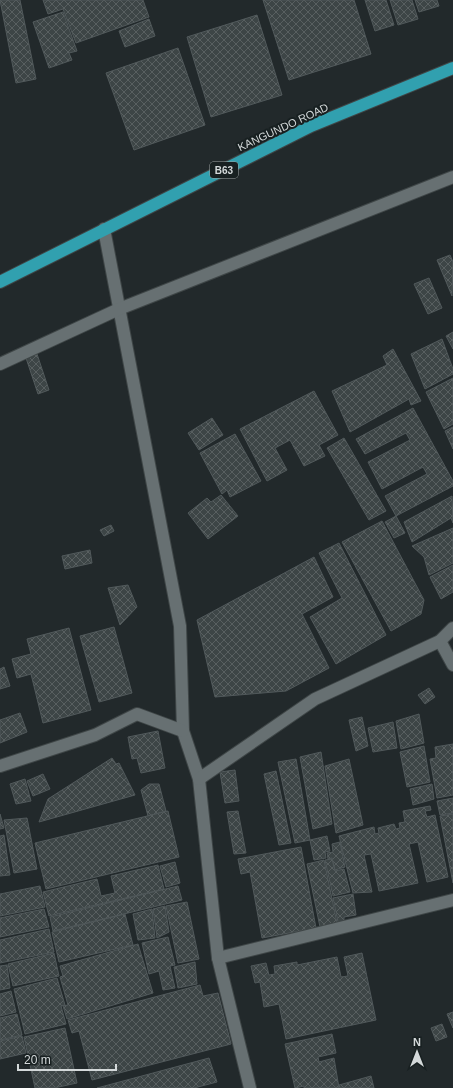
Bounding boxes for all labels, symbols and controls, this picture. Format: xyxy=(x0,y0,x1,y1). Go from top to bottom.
street label: KANGUNDO ROAD xyxy=(236,101,330,153)
road number: B63 xyxy=(210,162,238,178)
north arrow xyxy=(397,1032,437,1072)
text: N xyxy=(413,1036,421,1048)
scale bar xyxy=(18,1046,116,1072)
text: 20 m xyxy=(24,1053,51,1067)

